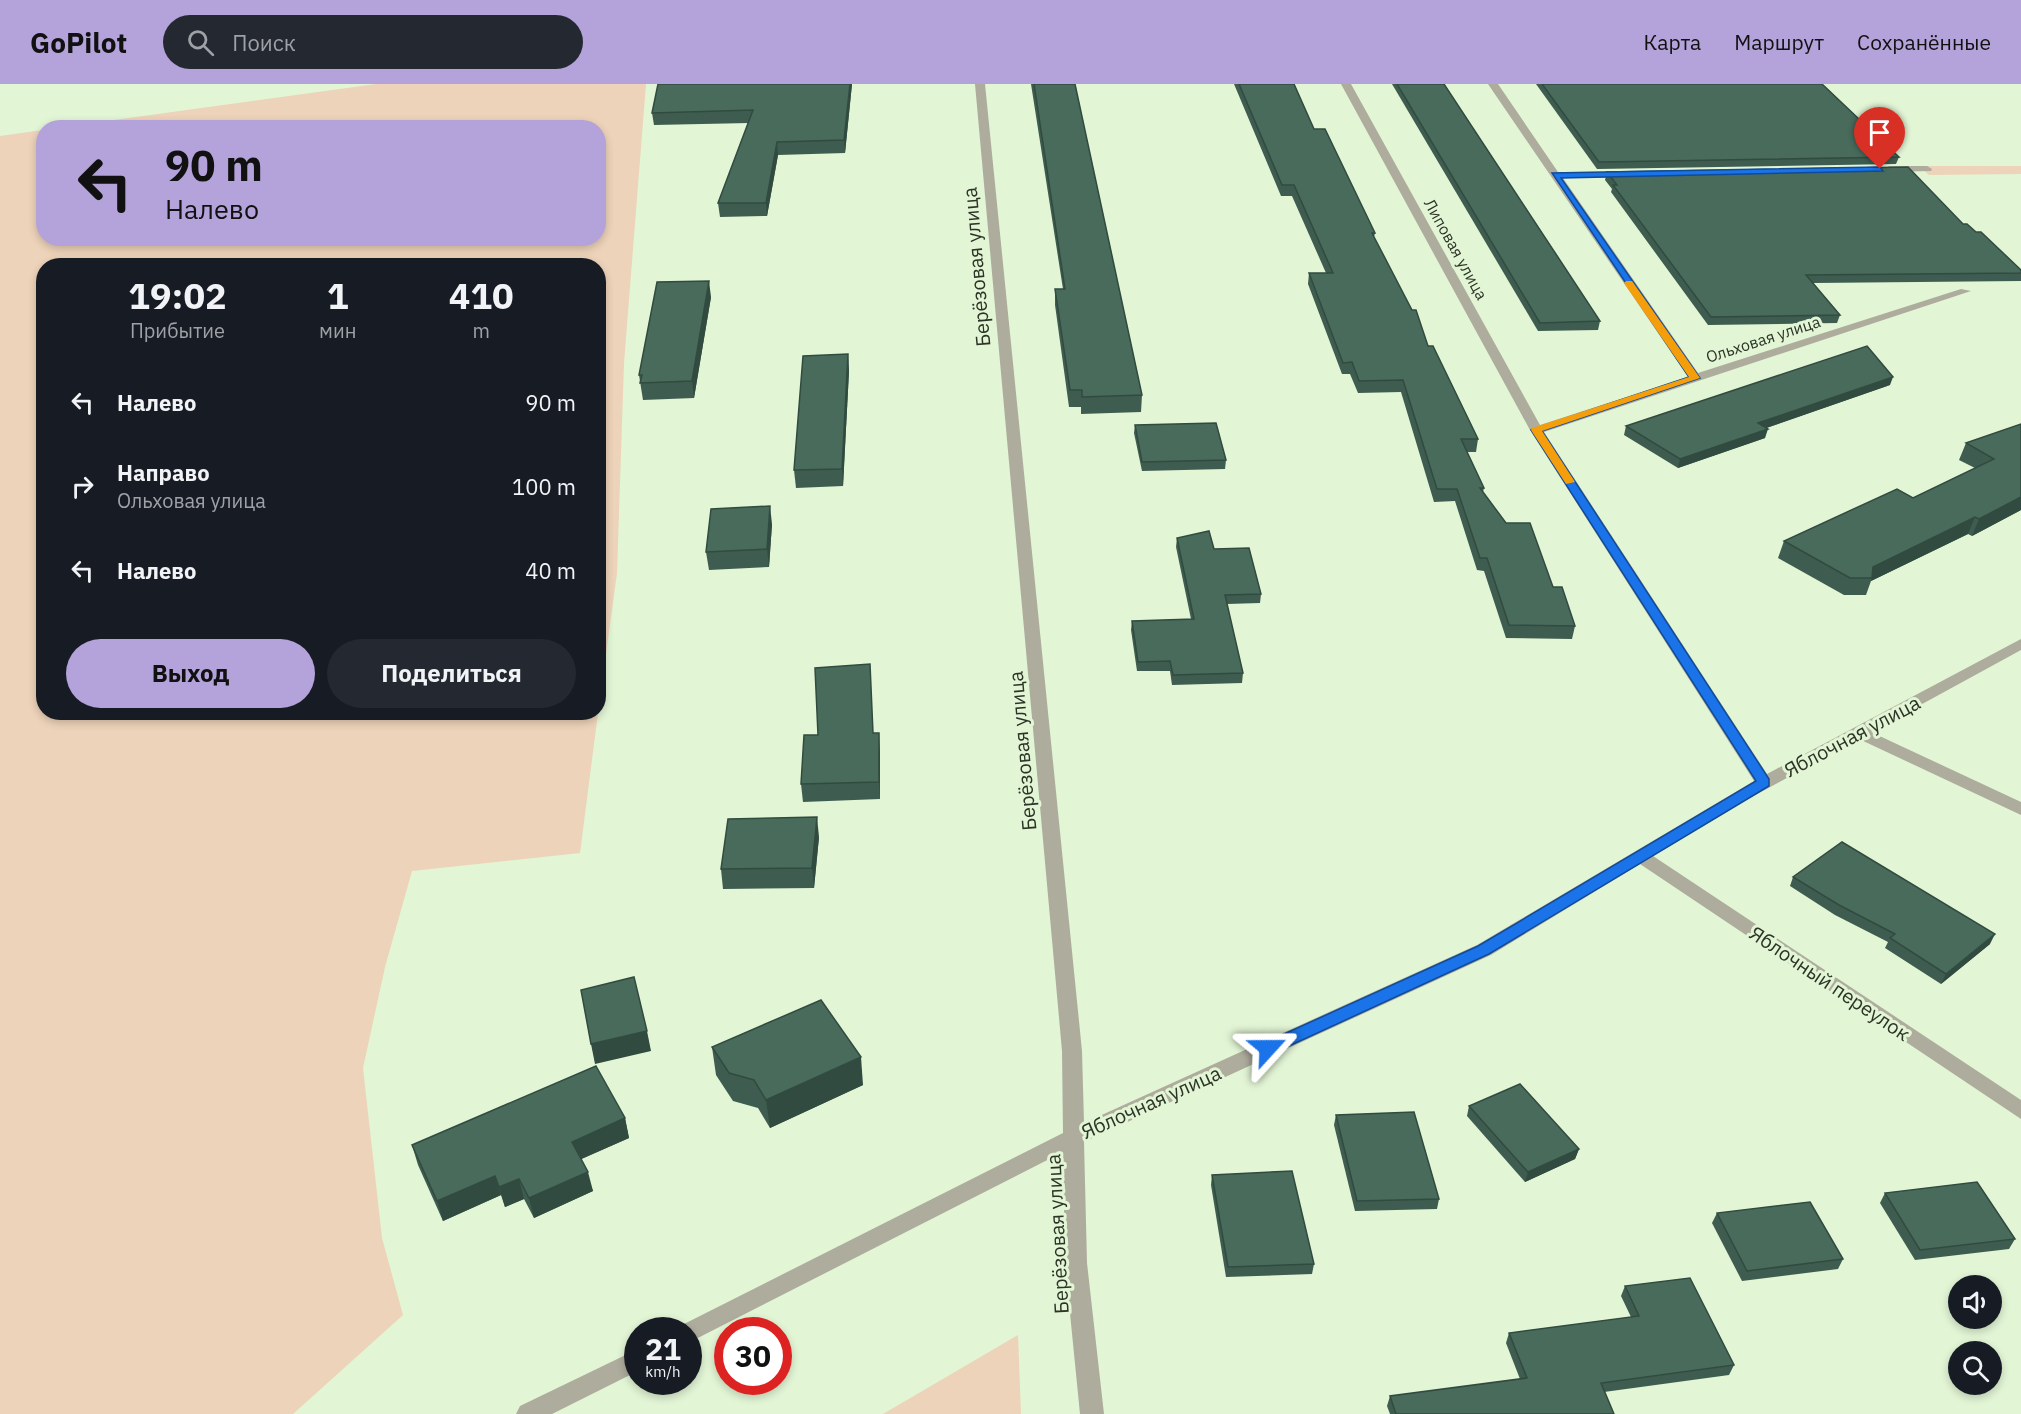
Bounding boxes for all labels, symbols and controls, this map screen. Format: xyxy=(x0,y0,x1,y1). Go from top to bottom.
search box xyxy=(163,15,583,69)
text: GoPilot xyxy=(30,24,127,61)
icon: search xyxy=(184,26,217,59)
text: Поиск xyxy=(232,28,296,57)
text: Карта xyxy=(1643,28,1701,56)
text: Маршрут xyxy=(1734,28,1824,56)
text: Сохранённые xyxy=(1857,28,1991,56)
pin xyxy=(1854,107,1905,169)
icon: arrive xyxy=(1863,116,1896,149)
text: 90 m xyxy=(165,138,263,193)
icon: left xyxy=(66,144,144,222)
street label: Берёзовая улица xyxy=(956,186,996,348)
text: Налево xyxy=(165,191,259,226)
street label: Липовая улица xyxy=(1420,195,1492,303)
text: 19:02 xyxy=(128,272,227,319)
text: 1 xyxy=(327,272,349,319)
text: 410 xyxy=(449,272,514,319)
street label: Ольховая улица xyxy=(1703,311,1823,367)
text: Прибытие xyxy=(130,317,225,344)
text: мин xyxy=(319,317,356,344)
text: m xyxy=(472,317,490,344)
icon: left xyxy=(66,386,99,419)
text: Налево xyxy=(117,388,196,417)
text: 90 m xyxy=(525,388,576,417)
text: Направо xyxy=(117,458,210,487)
icon: right xyxy=(66,470,99,503)
text: 100 m xyxy=(512,472,576,501)
text: Ольховая улица xyxy=(117,487,266,514)
icon: left xyxy=(66,554,99,587)
text: Налево xyxy=(117,556,196,585)
text: 40 m xyxy=(525,556,576,585)
button: Выход xyxy=(66,639,315,708)
button: Поделиться xyxy=(327,639,576,708)
street label: Берёзовая улица xyxy=(1002,670,1042,832)
street label: Яблочная улица xyxy=(1779,689,1925,783)
street label: Яблочный переулок xyxy=(1744,919,1916,1047)
position arrow xyxy=(1236,1016,1300,1080)
street label: Яблочная улица xyxy=(1077,1059,1226,1145)
street label: Берёзовая улица xyxy=(1039,1153,1075,1315)
map controls xyxy=(1948,1275,2002,1395)
button: sound xyxy=(1948,1275,2002,1329)
speed limit sign: 30 xyxy=(714,1317,792,1395)
text: 21 xyxy=(645,1329,681,1368)
button: search xyxy=(1948,1341,2002,1395)
text: km/h xyxy=(645,1362,681,1381)

